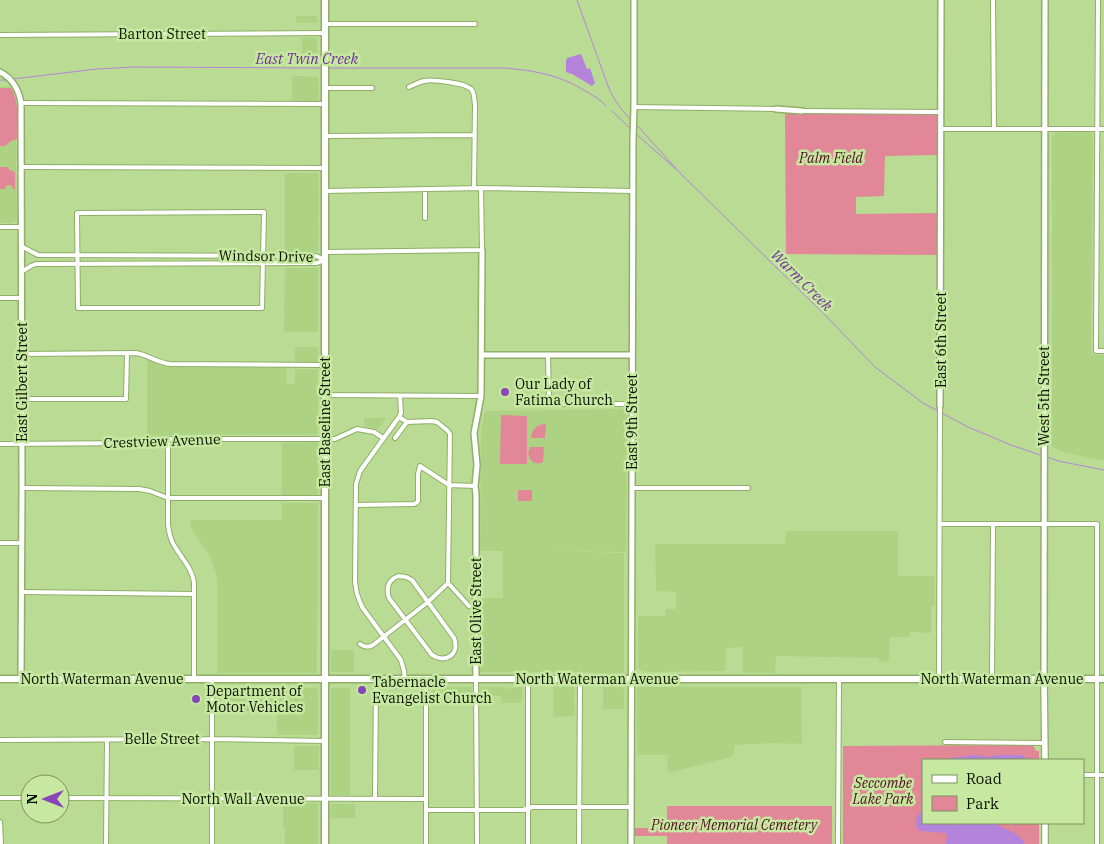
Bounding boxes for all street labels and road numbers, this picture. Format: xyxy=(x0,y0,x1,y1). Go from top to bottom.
street label: Barton Street xyxy=(118,25,206,43)
street label: Windsor Drive xyxy=(218,246,314,266)
street label: East 6th Street xyxy=(932,292,950,388)
street label: East Gilbert Street xyxy=(13,322,31,442)
street label: West 5th Street xyxy=(1035,346,1053,446)
street label: East Baseline Street xyxy=(316,357,334,487)
street label: East 9th Street xyxy=(623,374,641,470)
street label: Crestview Avenue xyxy=(103,430,221,452)
street label: East Olive Street xyxy=(467,557,485,665)
street label: North Waterman Avenue xyxy=(20,670,184,688)
street label: North Waterman Avenue xyxy=(515,670,679,688)
street label: North Waterman Avenue xyxy=(920,670,1084,688)
street label: Belle Street xyxy=(124,730,200,748)
street label: North Wall Avenue xyxy=(181,790,305,808)

